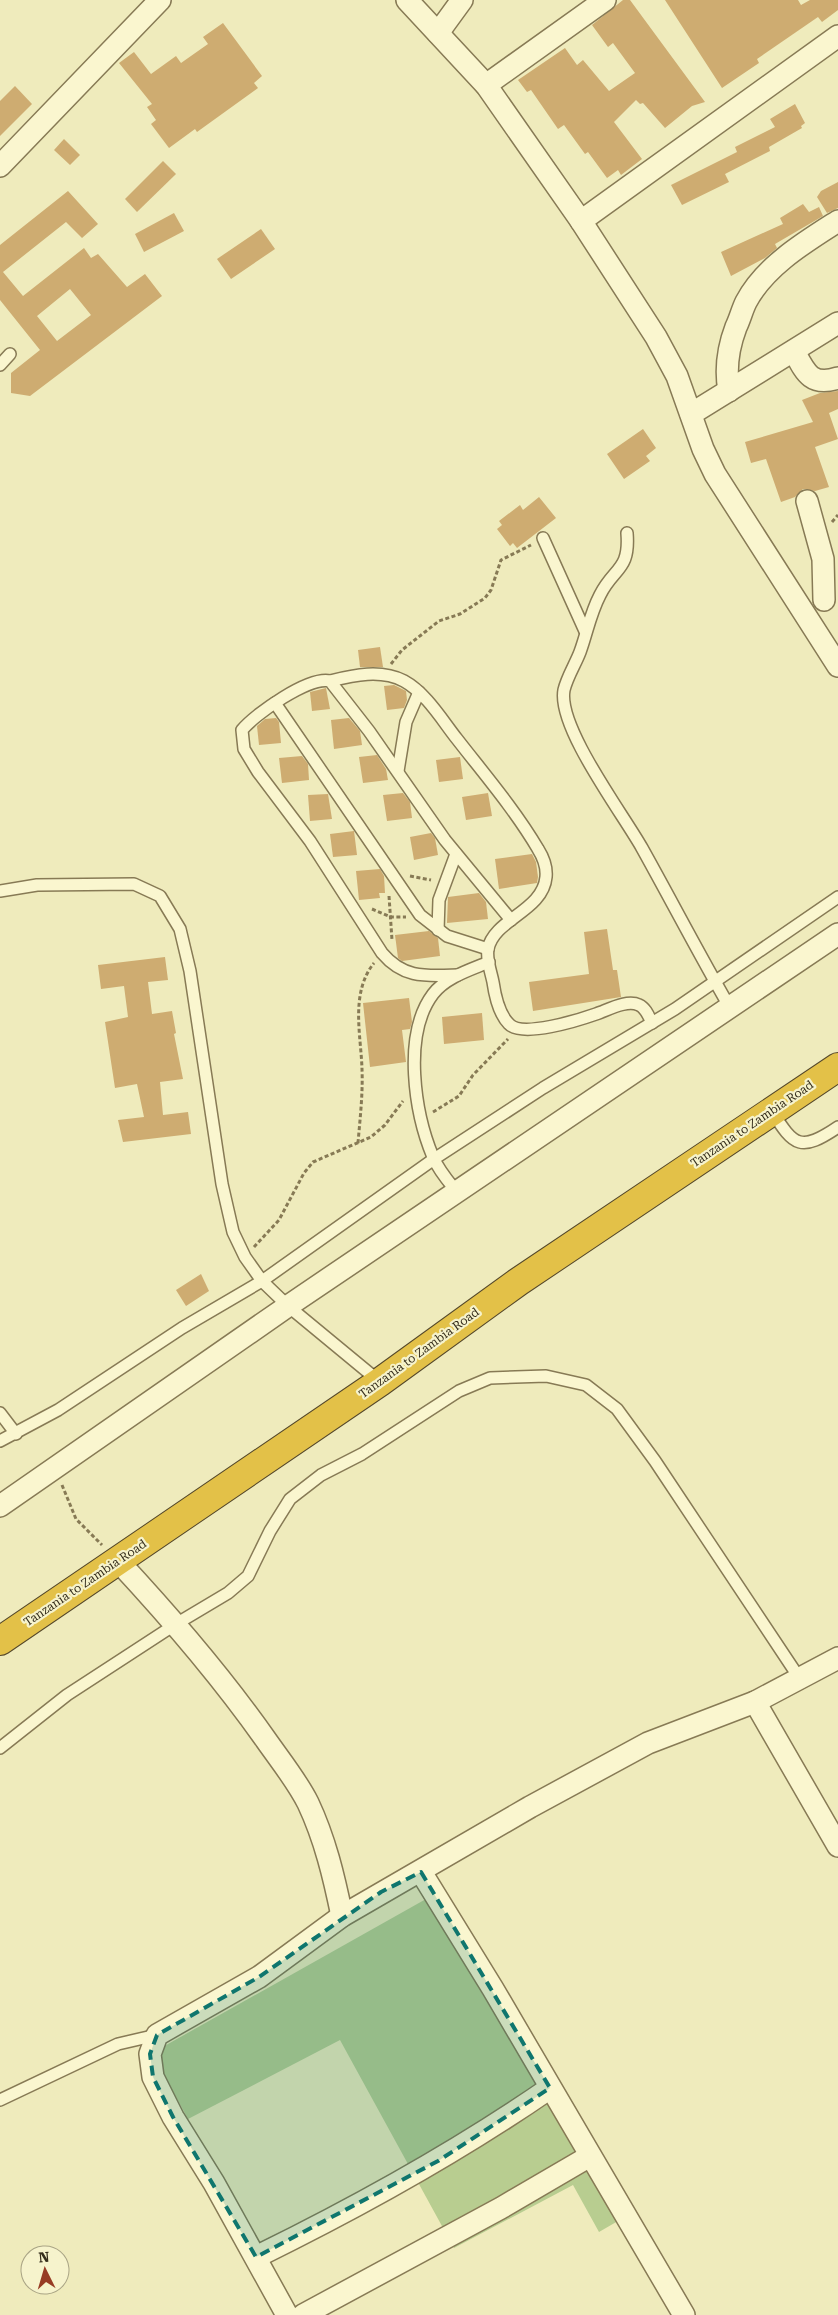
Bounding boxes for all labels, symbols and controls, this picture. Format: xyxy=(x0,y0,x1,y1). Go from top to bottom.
street label: Tanzania to Zambia Road xyxy=(688,1077,816,1170)
street label: Tanzania to Zambia Road xyxy=(356,1305,482,1401)
street label: Tanzania to Zambia Road xyxy=(21,1536,149,1629)
north arrow xyxy=(20,2245,70,2295)
text: N xyxy=(38,2249,50,2265)

